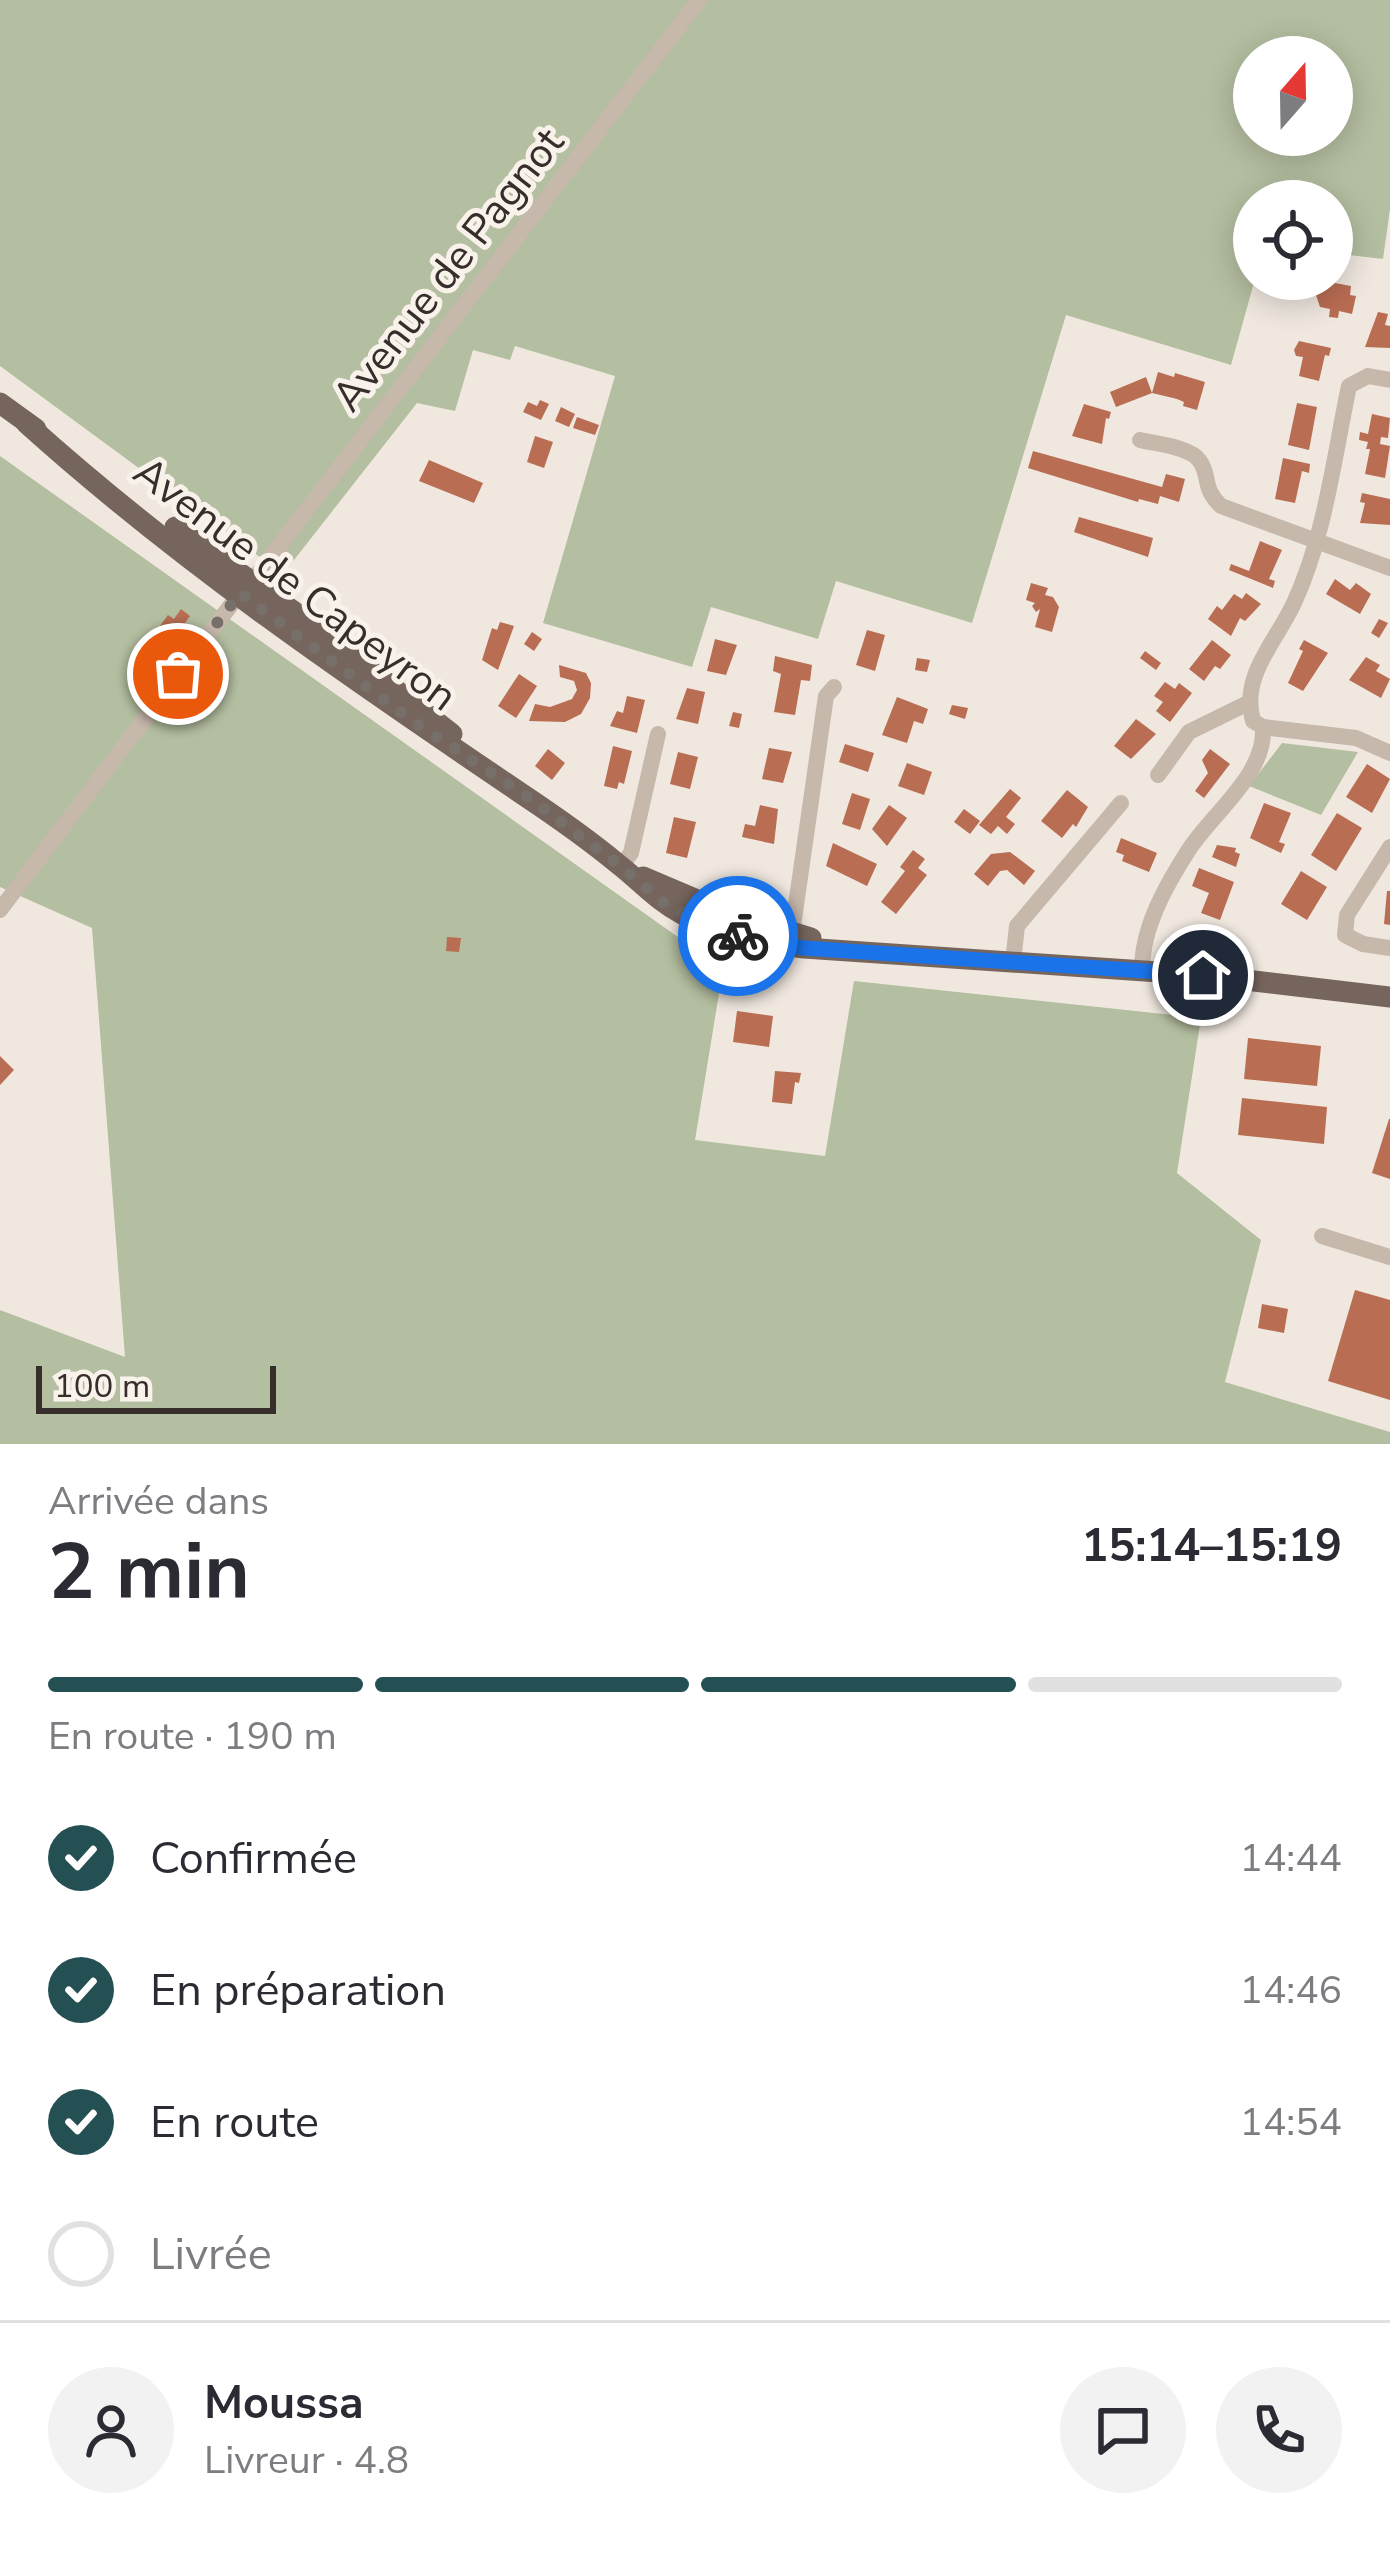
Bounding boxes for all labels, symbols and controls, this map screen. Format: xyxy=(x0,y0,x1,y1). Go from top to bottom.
north arrow xyxy=(1233,36,1353,156)
map controls xyxy=(1233,36,1353,300)
street label: Avenue de Pagnot xyxy=(319,116,577,424)
button: locate xyxy=(1233,180,1353,300)
street label: Avenue de Capeyron xyxy=(122,444,469,725)
pin xyxy=(127,623,229,725)
icon: bag xyxy=(145,641,211,707)
courier xyxy=(678,876,798,996)
icon: bike xyxy=(705,903,771,969)
pin xyxy=(1152,924,1254,1026)
icon: home xyxy=(1170,942,1236,1008)
scale bar xyxy=(36,1360,276,1413)
text: 100 m xyxy=(54,1364,150,1409)
text: Arrivée dans xyxy=(48,1475,269,1528)
text: 15:14–15:19 xyxy=(1081,1516,1342,1577)
text: 2 min xyxy=(48,1519,250,1626)
text: En route · 190 m xyxy=(48,1710,337,1763)
icon: check xyxy=(48,1825,114,1891)
text: Confirmée xyxy=(150,1828,357,1889)
text: 14:44 xyxy=(1240,1832,1342,1885)
icon: check xyxy=(48,1957,114,2023)
text: En préparation xyxy=(150,1960,446,2021)
text: 14:46 xyxy=(1240,1964,1342,2017)
icon: check xyxy=(48,2089,114,2155)
text: En route xyxy=(150,2092,319,2153)
text: 14:54 xyxy=(1240,2096,1342,2149)
text: Livrée xyxy=(150,2224,272,2285)
button: person xyxy=(48,2367,174,2493)
button: chat xyxy=(1060,2367,1186,2493)
button: phone xyxy=(1216,2367,1342,2493)
text: Moussa xyxy=(204,2373,364,2434)
text: Livreur · 4.8 xyxy=(204,2434,409,2487)

